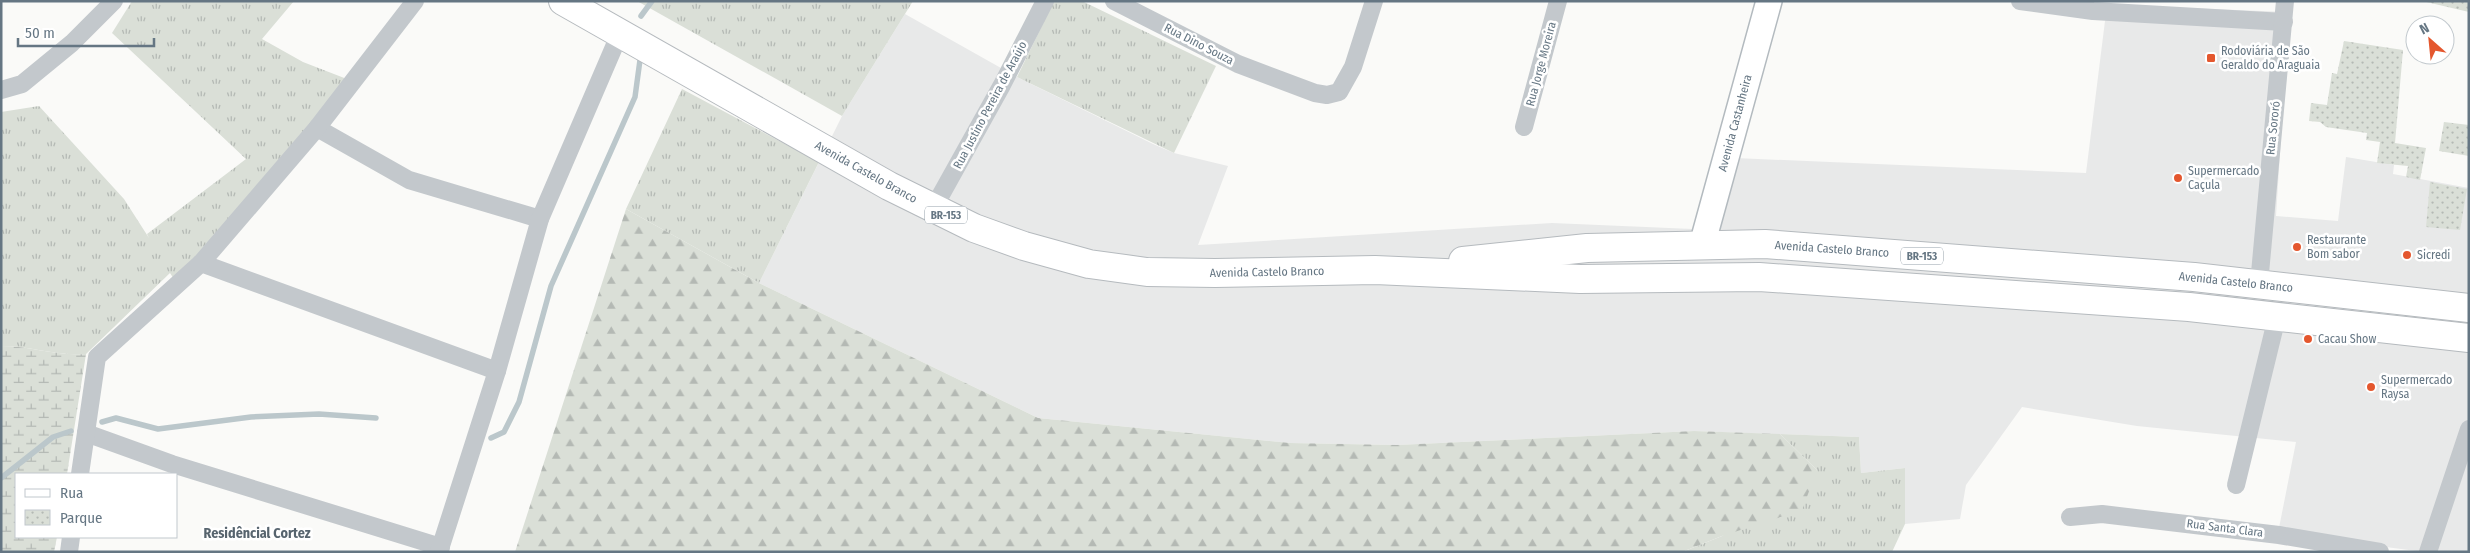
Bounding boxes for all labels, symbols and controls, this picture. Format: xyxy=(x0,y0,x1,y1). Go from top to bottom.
scale bar xyxy=(18,15,154,47)
north arrow xyxy=(2405,15,2455,65)
text: N xyxy=(2417,19,2432,38)
street label: Rua Jorge Moreira xyxy=(1523,20,1559,108)
street label: Rua Dino Souza xyxy=(1162,21,1236,68)
text: 50 m xyxy=(25,24,55,42)
street label: Rua Justino Pereira de Araújo xyxy=(950,39,1030,171)
place label: Rodoviária de São Geraldo do Araguaia xyxy=(2221,44,2320,72)
marker: Rodoviária de São Geraldo do Araguaia xyxy=(2205,52,2217,64)
street label: Avenida Castanheira xyxy=(1715,73,1755,173)
street label: Rua Sororó xyxy=(2263,100,2283,156)
street label: Avenida Castelo Branco xyxy=(812,138,920,206)
place label: Supermercado Caçula xyxy=(2188,164,2259,192)
marker: Supermercado Caçula xyxy=(2172,172,2184,184)
road number: BR-153 xyxy=(925,206,967,224)
place label: Restaurante Bom sabor xyxy=(2307,233,2366,261)
street label: Avenida Castelo Branco xyxy=(1774,238,1890,260)
marker: Restaurante Bom sabor xyxy=(2291,241,2303,253)
road number: BR-153 xyxy=(1901,248,1943,264)
place label: Sicredi xyxy=(2417,248,2450,262)
marker: Sicredi xyxy=(2401,249,2413,261)
street label: Avenida Castelo Branco xyxy=(1210,264,1324,280)
street label: Avenida Castelo Branco xyxy=(2178,269,2294,295)
place label: Cacau Show xyxy=(2318,332,2376,346)
marker: Cacau Show xyxy=(2302,333,2314,345)
place label: Supermercado Raysa xyxy=(2381,373,2452,401)
marker: Supermercado Raysa xyxy=(2365,381,2377,393)
legend xyxy=(15,473,178,538)
text: Rua xyxy=(60,484,83,502)
text: Parque xyxy=(60,509,103,527)
street label: Rua Santa Clara xyxy=(2186,516,2264,540)
district label: Residêncial Cortez xyxy=(203,525,311,542)

